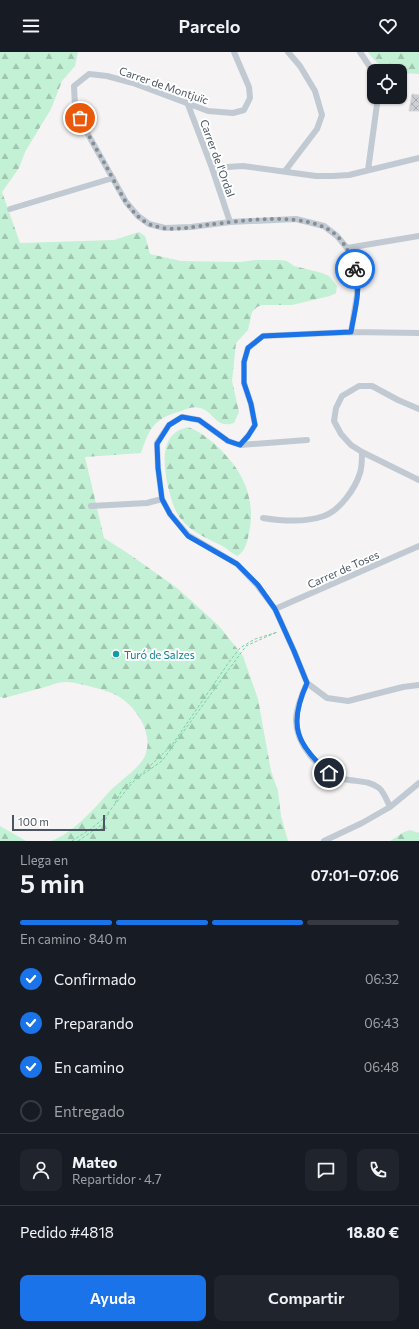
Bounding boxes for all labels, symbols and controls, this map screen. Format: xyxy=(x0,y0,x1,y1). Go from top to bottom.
icon: menu xyxy=(20,15,42,37)
text: Parcelo xyxy=(179,15,240,37)
icon: heart xyxy=(377,15,399,37)
street label: Carrer de Montjuïc xyxy=(118,64,210,106)
map controls xyxy=(367,64,407,104)
button: locate xyxy=(367,64,407,104)
pin xyxy=(63,101,97,135)
icon: bag xyxy=(69,107,91,129)
street label: Carrer de l'Ordal xyxy=(198,117,238,199)
courier xyxy=(335,249,375,289)
icon: bike xyxy=(344,258,366,280)
street label: Carrer de Toses xyxy=(305,547,381,591)
place label: Turó de Salzes xyxy=(124,648,195,661)
marker: Turó de Salzes xyxy=(111,649,121,659)
pin xyxy=(312,756,346,790)
icon: home xyxy=(318,762,340,784)
scale bar xyxy=(12,813,105,832)
text: 100 m xyxy=(18,815,49,828)
text: Llega en xyxy=(20,852,68,868)
text: 07:01–07:06 xyxy=(311,866,399,884)
text: 5 min xyxy=(20,867,85,898)
text: En camino · 840 m xyxy=(20,931,127,947)
icon: check xyxy=(20,968,42,990)
text: Confirmado xyxy=(54,970,136,988)
text: 06:32 xyxy=(365,971,399,987)
icon: check xyxy=(20,1012,42,1034)
text: Preparando xyxy=(54,1014,134,1032)
text: 06:43 xyxy=(364,1015,399,1031)
icon: check xyxy=(20,1056,42,1078)
text: En camino xyxy=(54,1058,124,1076)
text: 06:48 xyxy=(364,1059,399,1075)
text: Entregado xyxy=(54,1102,125,1120)
button: person xyxy=(20,1149,62,1191)
button: chat xyxy=(305,1149,347,1191)
button: phone xyxy=(357,1149,399,1191)
text: Mateo xyxy=(72,1153,117,1171)
text: Repartidor · 4.7 xyxy=(72,1171,162,1187)
text: Pedido #4818 xyxy=(20,1223,114,1241)
text: 18.80 € xyxy=(347,1223,399,1241)
button: Ayuda xyxy=(20,1275,206,1321)
button: Compartir xyxy=(214,1275,399,1321)

